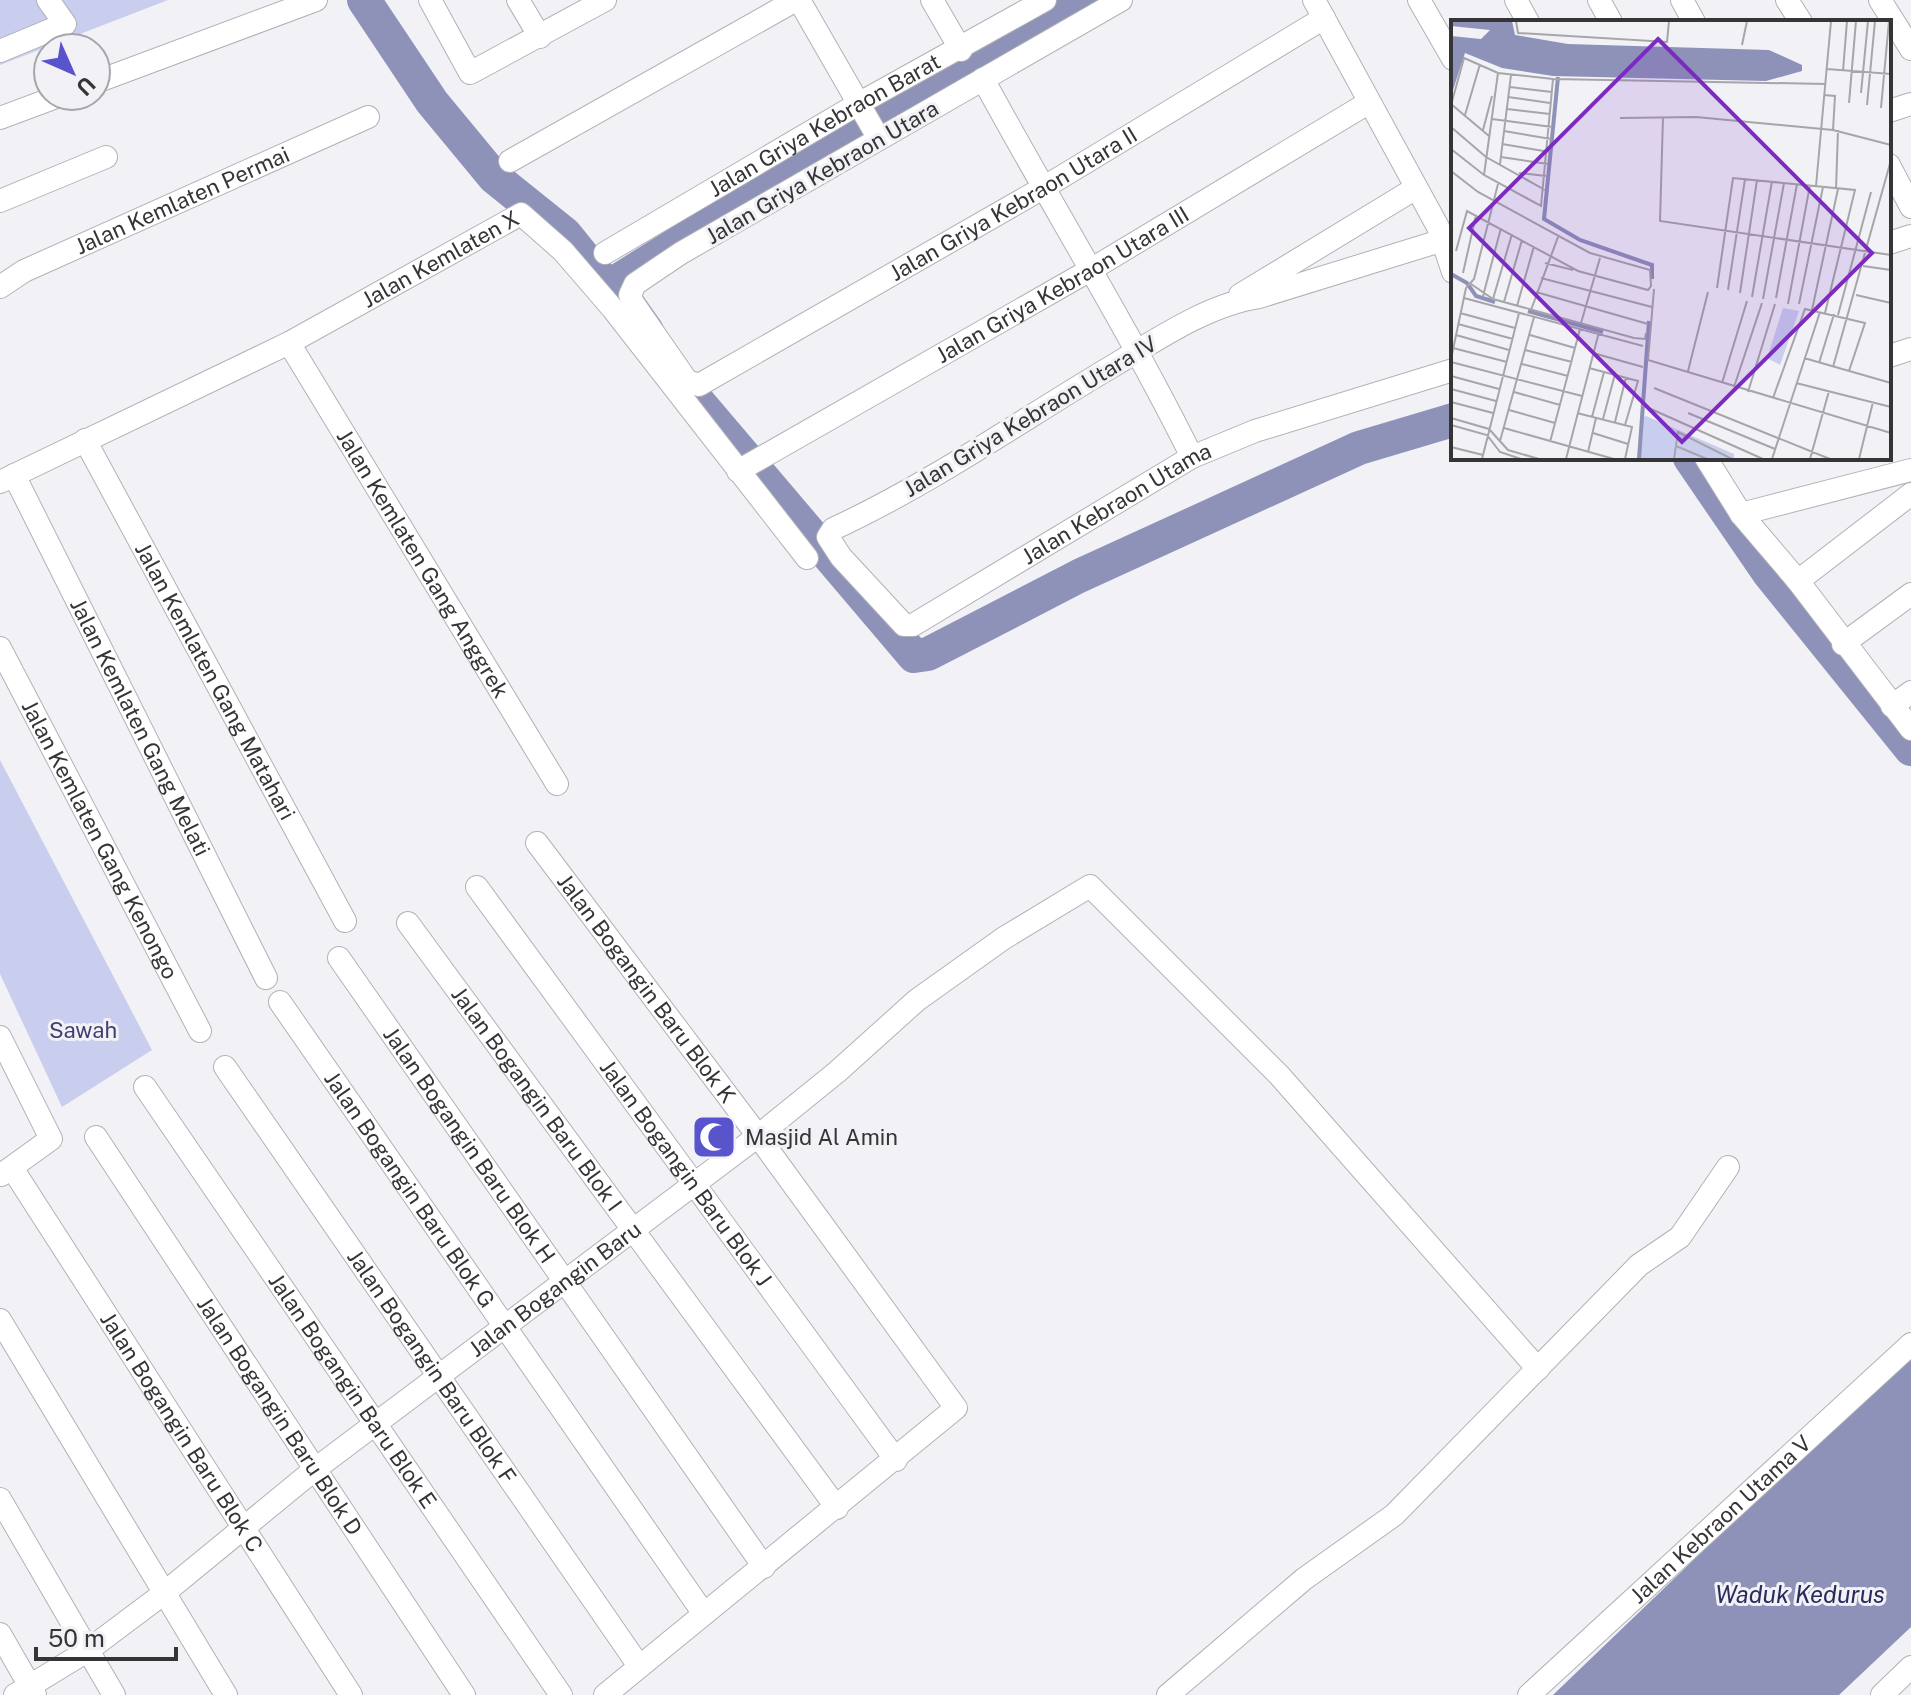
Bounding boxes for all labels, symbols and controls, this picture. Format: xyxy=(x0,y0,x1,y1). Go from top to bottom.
inset map xyxy=(1451,20,1891,460)
north arrow xyxy=(32,32,112,112)
street label: Jalan Griya Kebraon Barat xyxy=(704,48,945,202)
text: U xyxy=(71,71,101,101)
street label: Jalan Griya Kebraon Utara xyxy=(701,95,943,249)
street label: Jalan Griya Kebraon Utara II xyxy=(885,121,1142,286)
street label: Jalan Kemlaten Permai xyxy=(71,141,293,260)
street label: Jalan Griya Kebraon Utara III xyxy=(931,201,1194,368)
street label: Jalan Kemlaten X xyxy=(357,205,524,313)
street label: Jalan Griya Kebraon Utara IV xyxy=(899,330,1161,502)
street label: Jalan Kemlaten Gang Anggrek xyxy=(332,425,514,702)
street label: Jalan Kebraon Utama xyxy=(1017,438,1215,569)
street label: Jalan Kemlaten Gang Matahari xyxy=(130,538,301,824)
street label: Jalan Kemlaten Gang Melati xyxy=(65,594,216,860)
street label: Jalan Kemlaten Gang Kenongo xyxy=(16,696,184,983)
street label: Jalan Bogangin Baru Blok K xyxy=(552,869,741,1108)
street label: Jalan Bogangin Baru Blok I xyxy=(446,982,628,1216)
park label: Sawah xyxy=(49,1017,117,1043)
street label: Jalan Bogangin Baru Blok H xyxy=(378,1022,561,1268)
street label: Jalan Bogangin Baru Blok J xyxy=(595,1055,777,1291)
street label: Jalan Bogangin Baru Blok G xyxy=(319,1066,501,1312)
mosque icon: Masjid Al Amin xyxy=(690,1113,738,1161)
place label: Masjid Al Amin xyxy=(745,1124,898,1150)
street label: Jalan Bogangin Baru xyxy=(464,1216,646,1362)
street label: Jalan Bogangin Baru Blok F xyxy=(342,1245,522,1488)
street label: Jalan Bogangin Baru Blok E xyxy=(263,1268,442,1513)
street label: Jalan Bogangin Baru Blok D xyxy=(192,1292,368,1540)
street label: Jalan Bogangin Baru Blok C xyxy=(95,1307,269,1557)
street label: Jalan Kebraon Utama V xyxy=(1625,1430,1816,1608)
water label: Waduk Kedurus xyxy=(1715,1580,1885,1608)
scale bar xyxy=(36,1611,176,1661)
text: 50 m xyxy=(48,1624,105,1652)

